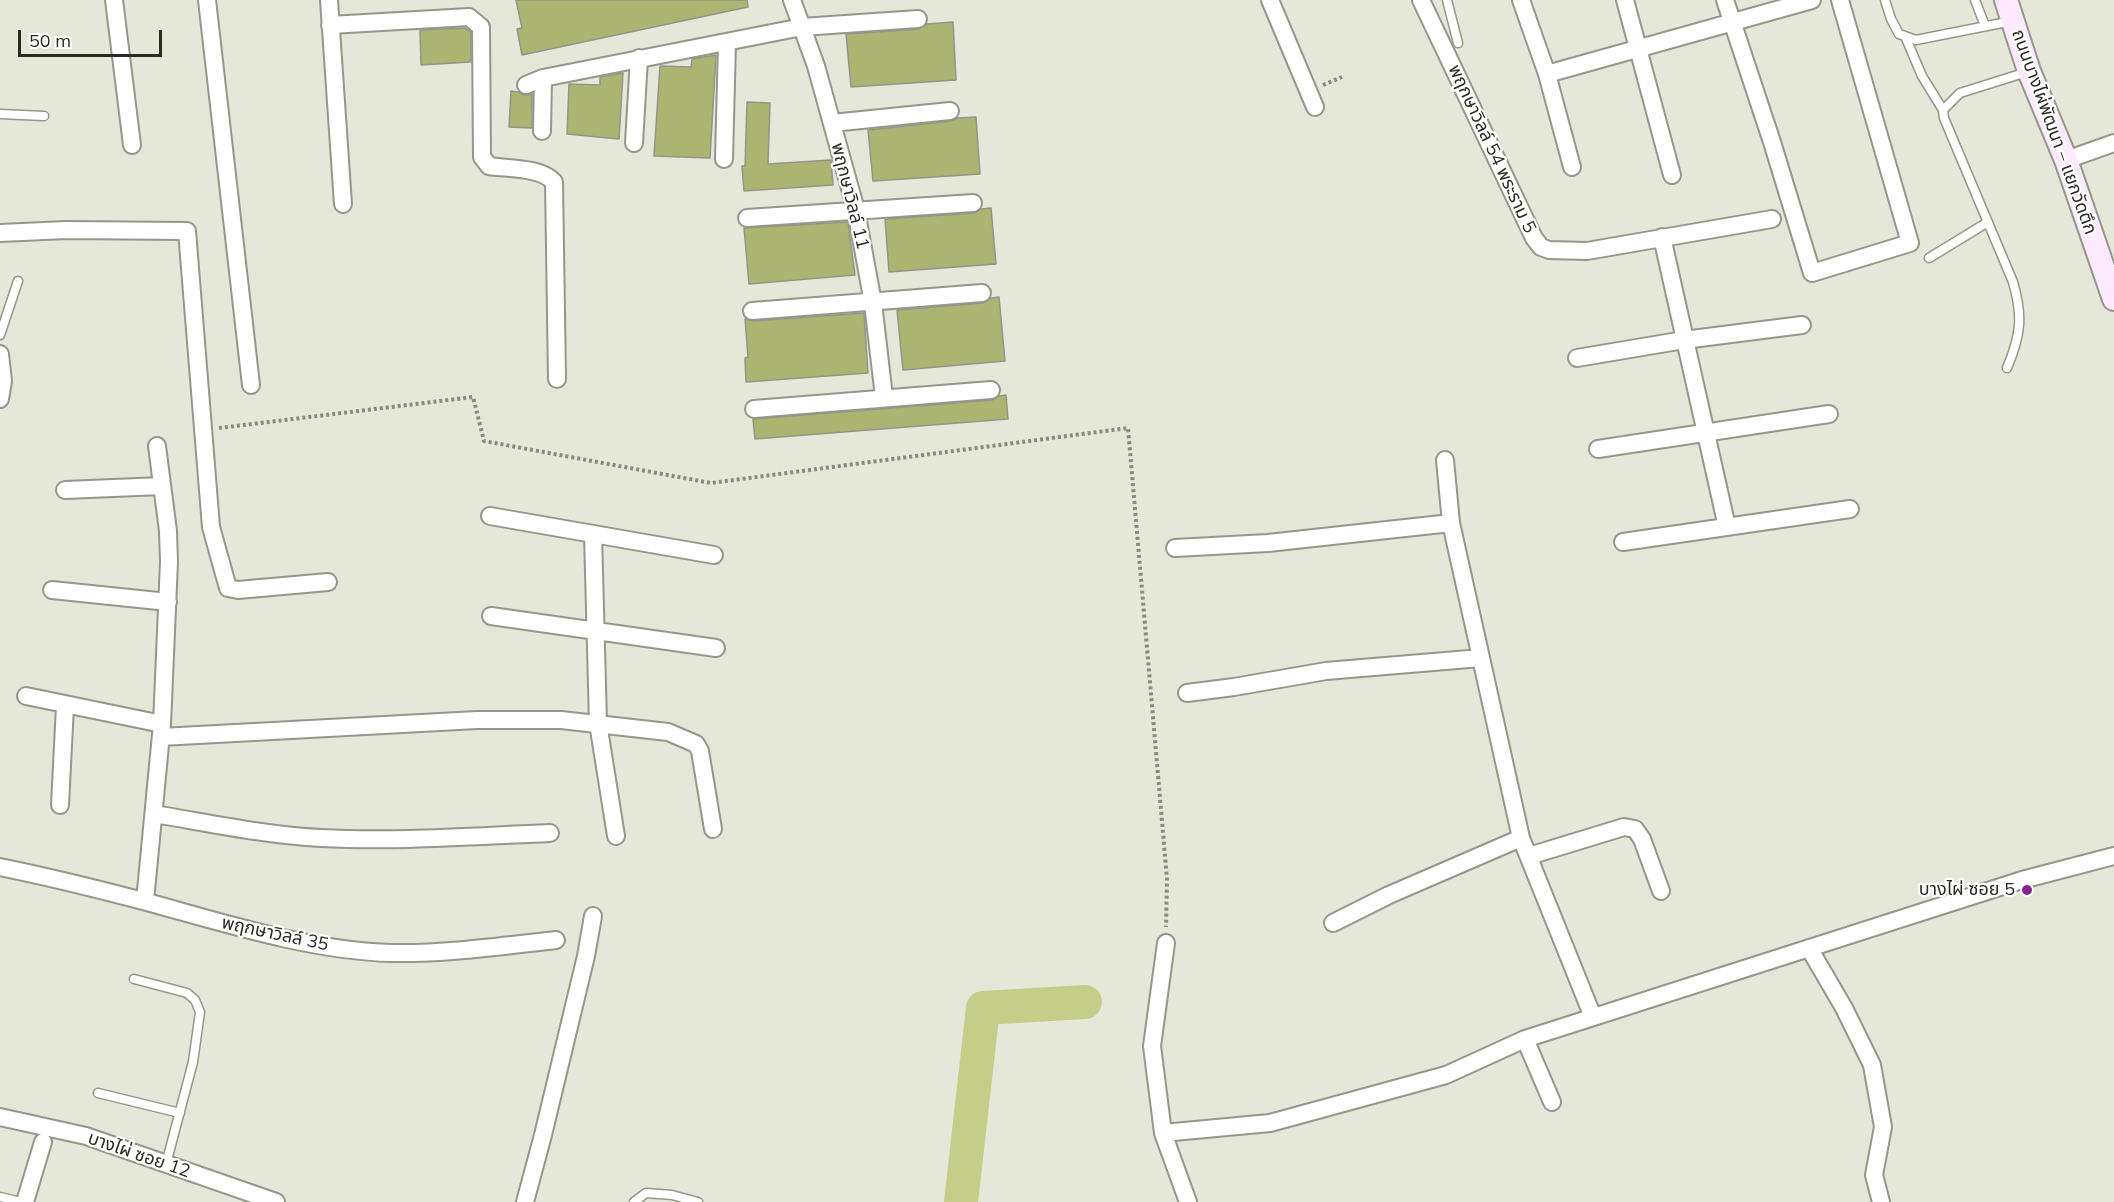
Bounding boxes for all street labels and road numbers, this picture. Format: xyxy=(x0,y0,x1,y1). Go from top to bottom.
street label: ถนนบางไผ่พัฒนา – แยกวัดตึก xyxy=(2007,26,2101,238)
street label: พฤกษาวิลล์ 54 พระราม 5 xyxy=(1443,61,1541,237)
street label: พฤกษาวิลล์ 11 xyxy=(826,141,874,251)
street label: พฤกษาวิลล์ 35 xyxy=(220,912,330,956)
street label: บางไผ่ ซอย 12 xyxy=(85,1127,193,1183)

